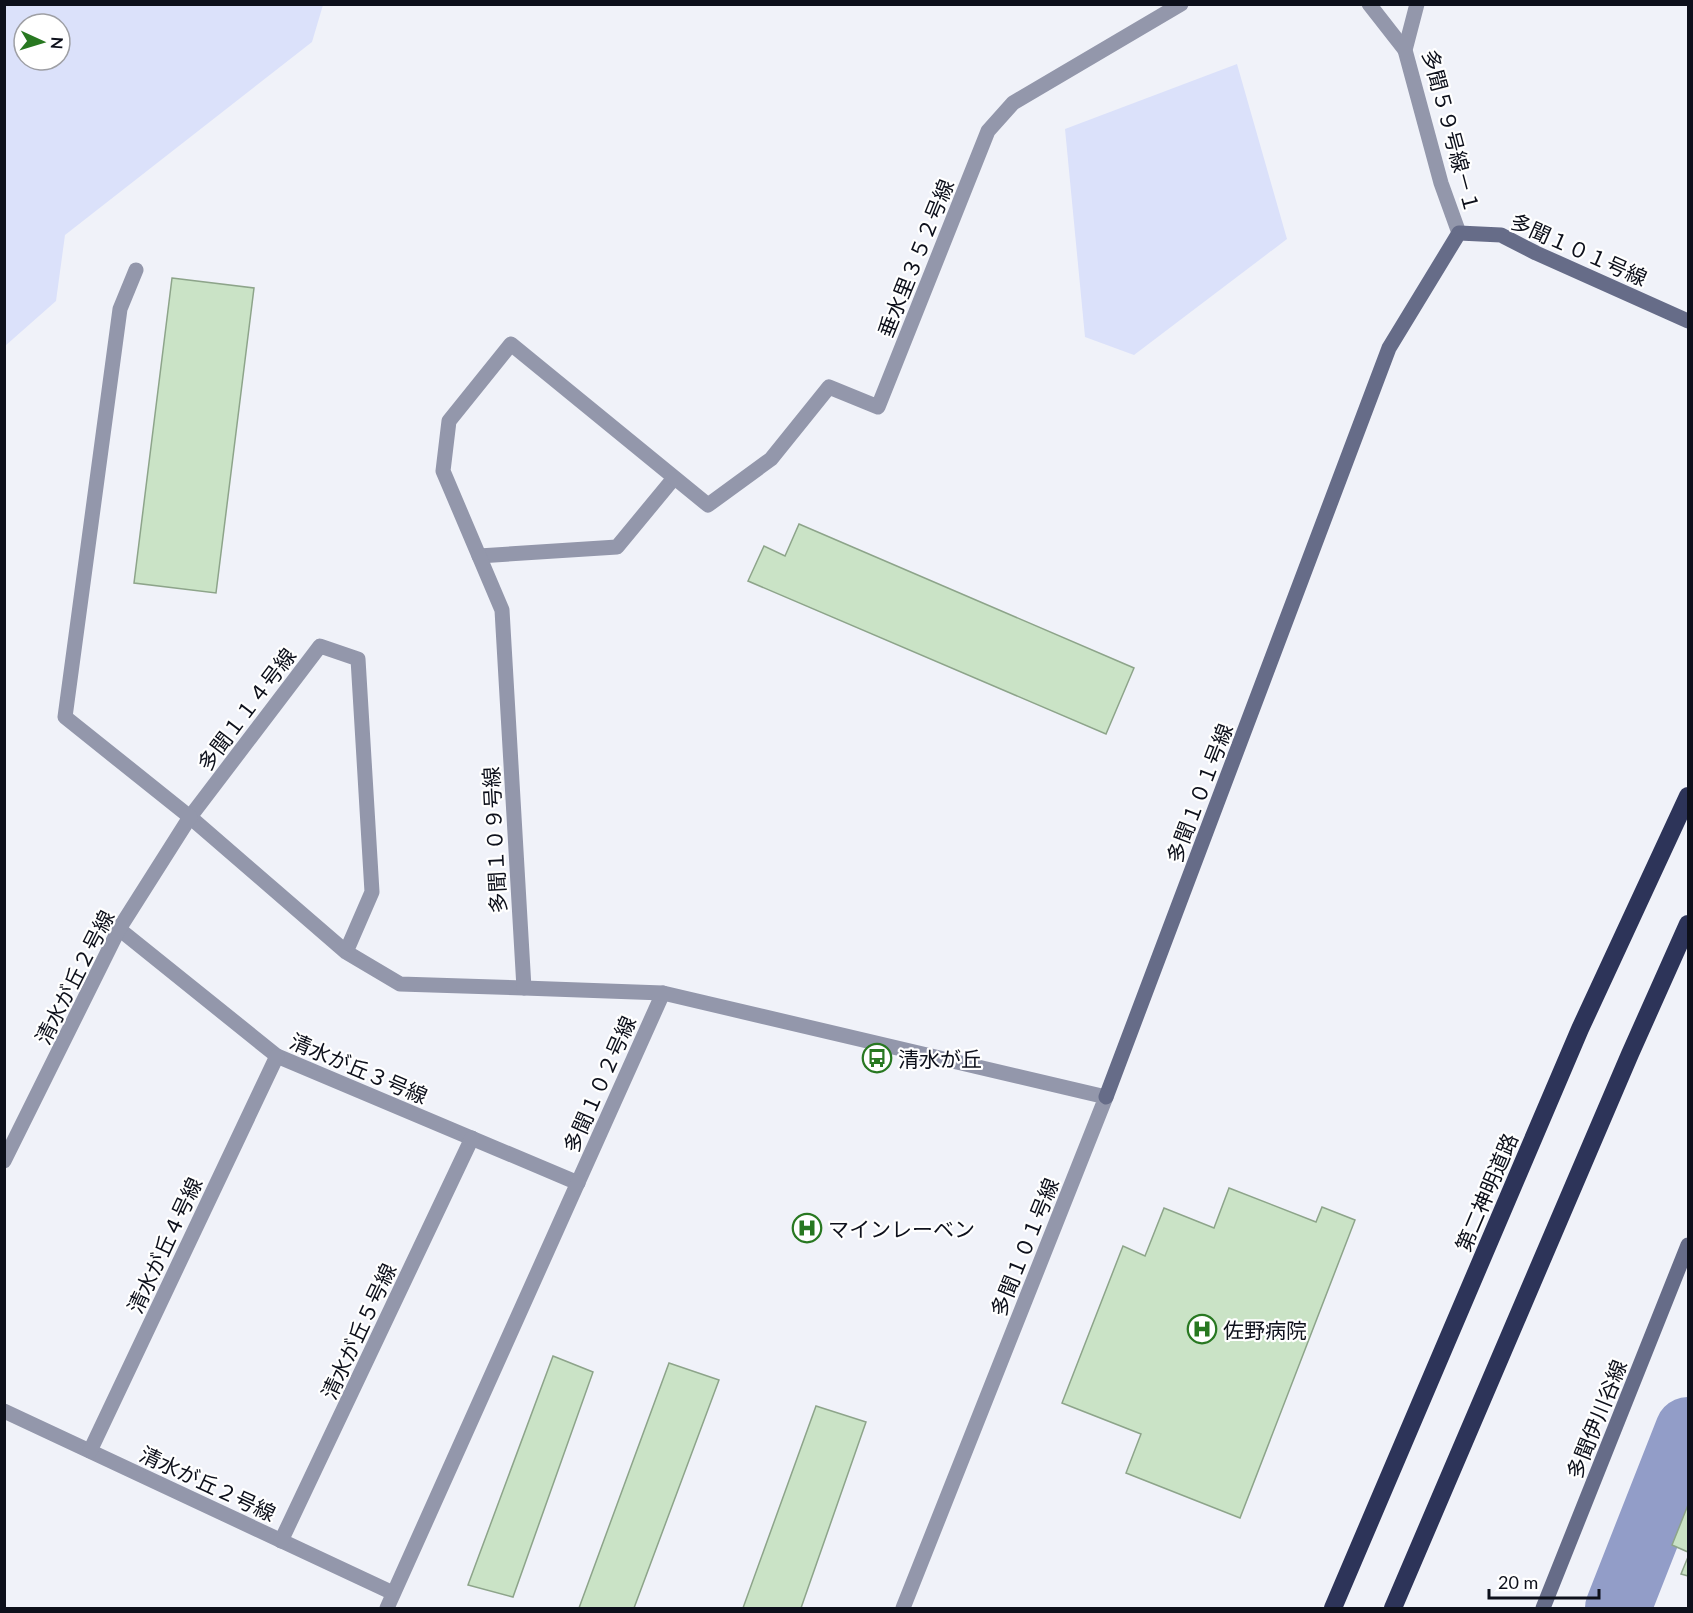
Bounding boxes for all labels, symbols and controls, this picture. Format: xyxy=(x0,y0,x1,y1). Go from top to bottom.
north arrow xyxy=(12,12,72,72)
text: N xyxy=(48,36,67,50)
street label: 多聞５９号線－１ xyxy=(1418,47,1486,215)
street label: 垂水里３５２号線 xyxy=(872,175,958,341)
street label: 多聞１０１号線 xyxy=(1507,208,1651,290)
street label: 多聞１１４号線 xyxy=(192,643,300,775)
street label: 多聞１０１号線 xyxy=(1161,720,1237,866)
street label: 多聞１０９号線 xyxy=(478,766,510,914)
street label: 清水が丘２号線 xyxy=(29,906,119,1048)
street label: 多聞１０２号線 xyxy=(558,1012,640,1156)
street label: 清水が丘３号線 xyxy=(286,1028,432,1108)
bus stop icon: 清水が丘 xyxy=(861,1042,893,1074)
place label: 清水が丘 xyxy=(898,1046,982,1071)
street label: 第二神明道路 xyxy=(1450,1129,1522,1255)
street label: 清水が丘４号線 xyxy=(122,1173,206,1317)
street label: 多聞１０１号線 xyxy=(985,1174,1063,1320)
hospital icon: マインレーベン xyxy=(791,1212,823,1244)
place label: マインレーベン xyxy=(828,1216,975,1241)
street label: 清水が丘５号線 xyxy=(316,1259,400,1403)
hospital icon: 佐野病院 xyxy=(1186,1313,1218,1345)
place label: 佐野病院 xyxy=(1223,1317,1307,1342)
street label: 多聞伊川谷線 xyxy=(1561,1356,1631,1482)
street label: 清水が丘２号線 xyxy=(136,1441,280,1525)
scale bar xyxy=(1489,1562,1598,1600)
text: 20 m xyxy=(1498,1571,1538,1593)

